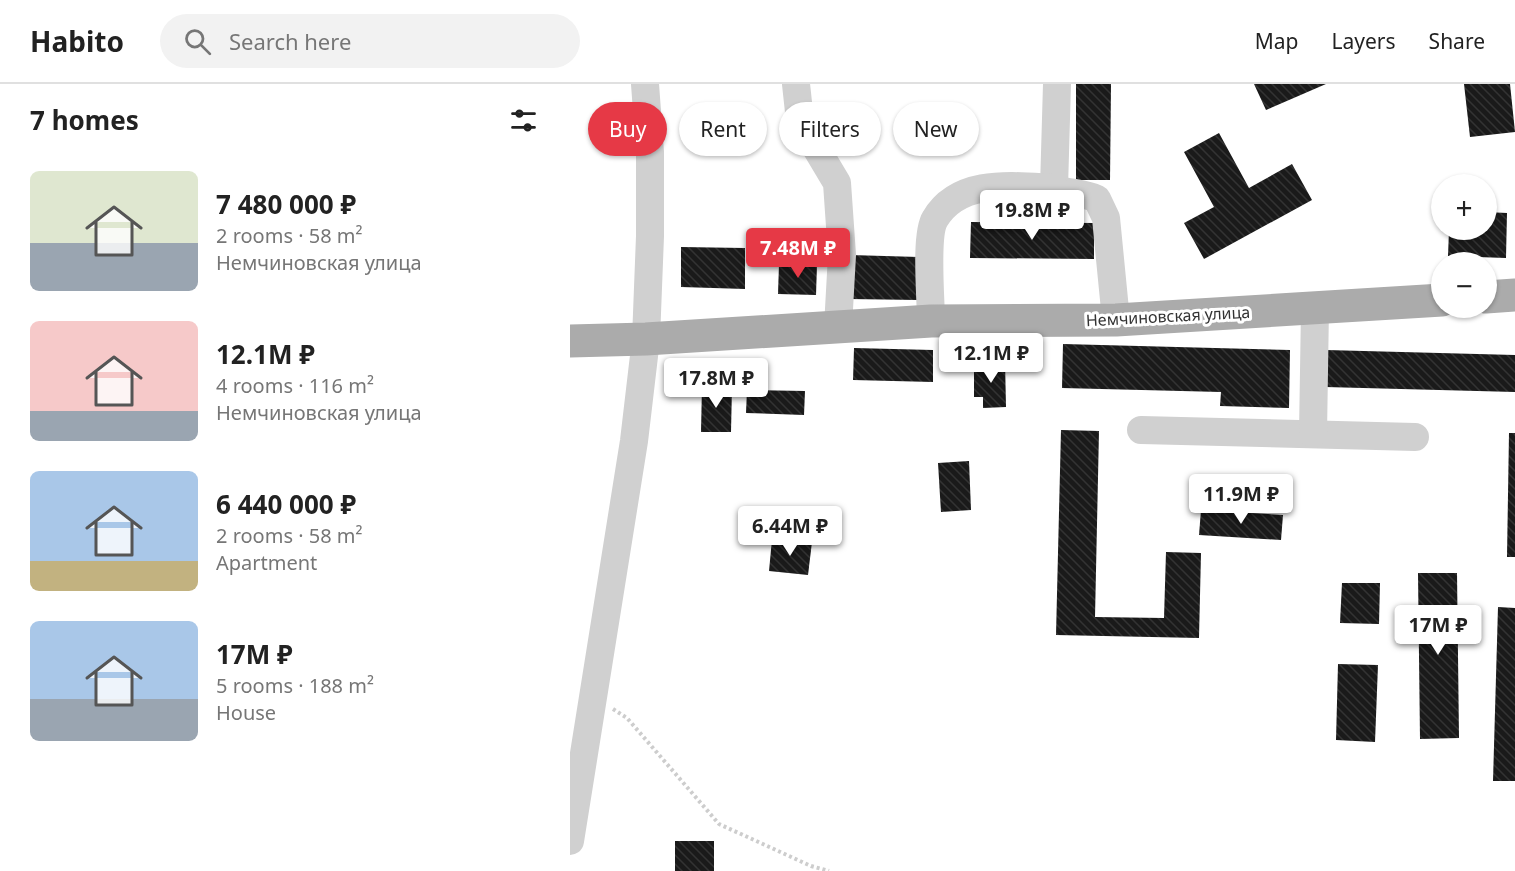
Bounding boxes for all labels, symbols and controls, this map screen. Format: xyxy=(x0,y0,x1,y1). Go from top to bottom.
search box xyxy=(160,14,580,68)
text: Habito xyxy=(30,22,124,60)
icon: search xyxy=(181,25,214,58)
text: Search here xyxy=(229,26,351,56)
text: Map xyxy=(1255,27,1299,55)
text: Layers xyxy=(1332,27,1396,55)
text: Share xyxy=(1429,27,1485,55)
text: 7 homes xyxy=(30,102,139,138)
chip: Buy xyxy=(588,102,667,156)
chip: Rent xyxy=(679,102,767,156)
chip: Filters xyxy=(779,102,881,156)
chip: New xyxy=(893,102,979,156)
icon: filters xyxy=(507,104,540,137)
map controls xyxy=(1431,174,1497,318)
button: + xyxy=(1431,174,1497,240)
text: 7 480 000 ₽ xyxy=(216,186,356,222)
pin: 19.8M ₽ xyxy=(977,190,1087,241)
icon: home xyxy=(78,195,150,267)
text: 19.8M ₽ xyxy=(994,196,1070,223)
text: 2 rooms · 58 m² xyxy=(216,222,363,249)
pin: 7.48M ₽ xyxy=(743,228,853,279)
text: 7.48M ₽ xyxy=(760,234,836,261)
text: Немчиновская улица xyxy=(216,249,422,276)
button: − xyxy=(1431,252,1497,318)
street label: Немчиновская улица xyxy=(1085,301,1251,331)
pin: 12.1M ₽ xyxy=(936,333,1046,384)
text: 12.1M ₽ xyxy=(216,336,315,372)
text: 12.1M ₽ xyxy=(953,339,1029,366)
icon: home xyxy=(78,345,150,417)
pin: 17.8M ₽ xyxy=(661,358,771,409)
text: 17.8M ₽ xyxy=(678,364,754,391)
text: 4 rooms · 116 m² xyxy=(216,372,374,399)
text: Немчиновская улица xyxy=(216,399,422,426)
pin: 11.9M ₽ xyxy=(1186,474,1296,525)
text: 11.9M ₽ xyxy=(1203,480,1279,507)
text: 6 440 000 ₽ xyxy=(216,486,356,522)
icon: home xyxy=(78,495,150,567)
pin: 6.44M ₽ xyxy=(735,506,845,557)
text: 6.44M ₽ xyxy=(752,512,828,539)
text: 2 rooms · 58 m² xyxy=(216,522,363,549)
text: Apartment xyxy=(216,549,317,576)
pin: 17M ₽ xyxy=(1396,605,1480,656)
text: 17M ₽ xyxy=(1409,611,1467,638)
text: 17M ₽ xyxy=(216,636,293,672)
icon: home xyxy=(78,645,150,717)
text: 5 rooms · 188 m² xyxy=(216,672,374,699)
text: House xyxy=(216,699,276,726)

